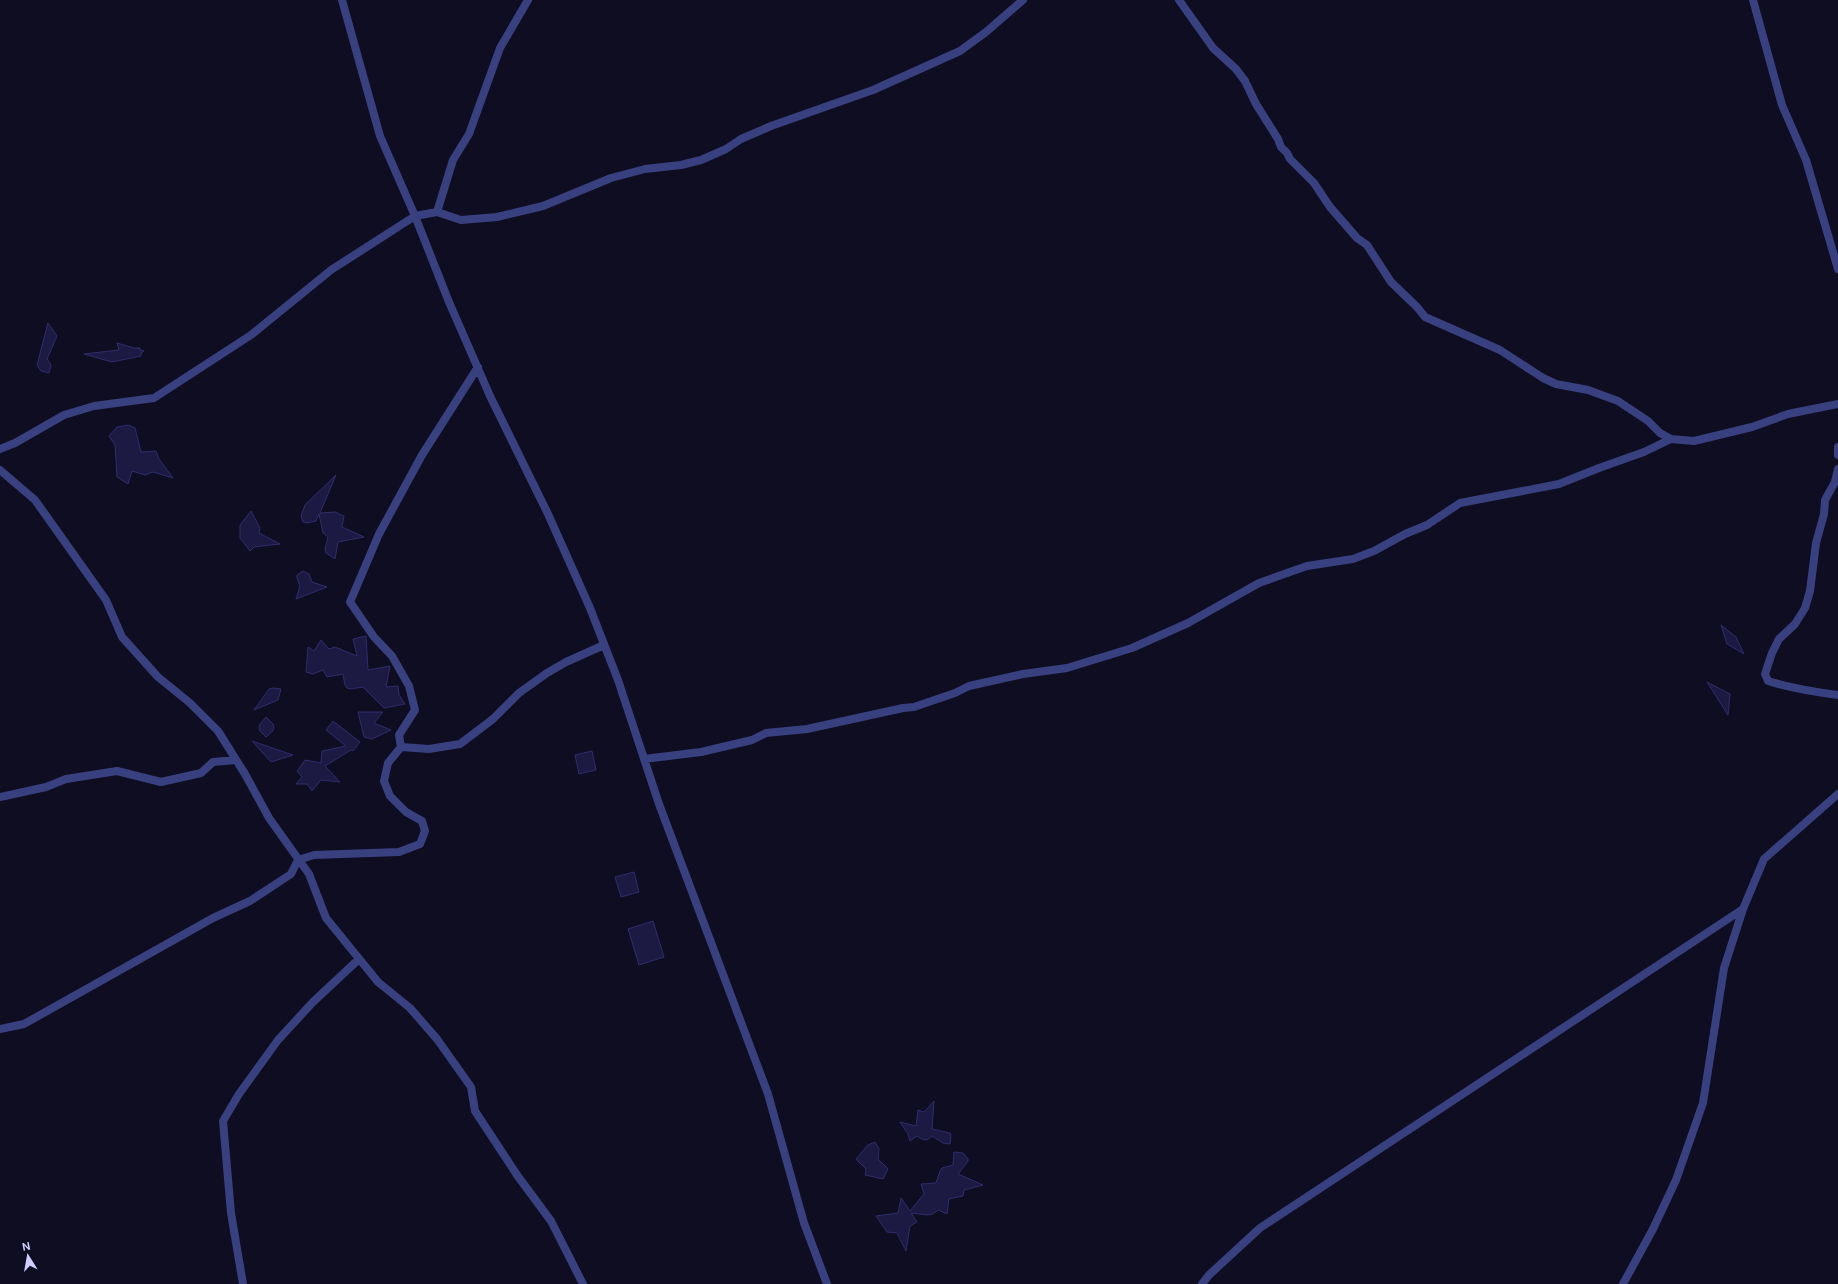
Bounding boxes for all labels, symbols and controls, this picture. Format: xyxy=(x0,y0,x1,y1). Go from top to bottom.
north arrow xyxy=(8,1236,48,1276)
text: N xyxy=(21,1239,31,1254)

